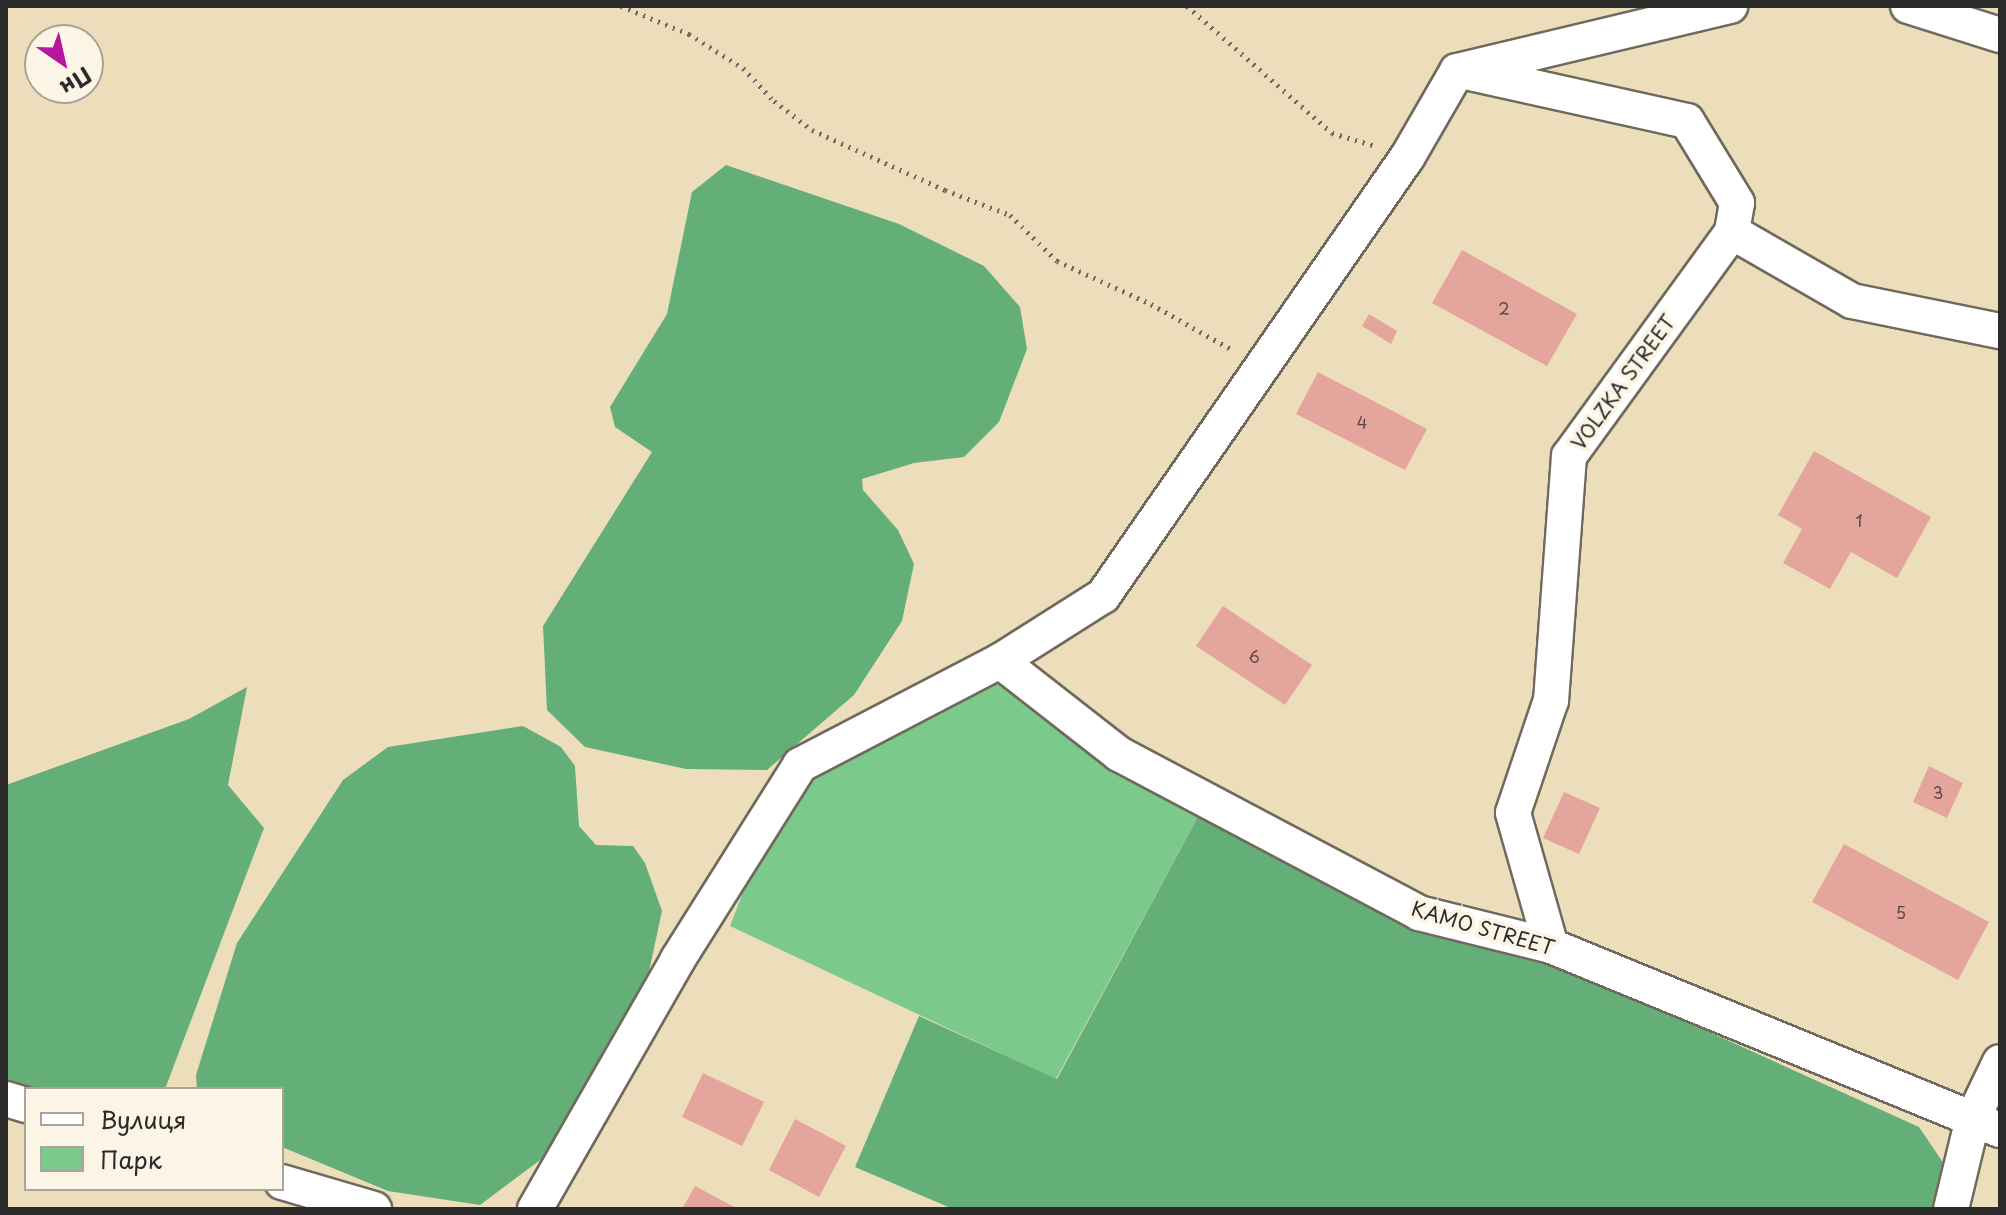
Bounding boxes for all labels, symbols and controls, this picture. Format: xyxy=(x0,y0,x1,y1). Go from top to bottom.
north arrow xyxy=(24,24,104,104)
text: Пн xyxy=(54,60,99,105)
house number: 2 xyxy=(1498,298,1510,318)
street label: VOLZKA STREET xyxy=(1565,308,1681,456)
house number: 4 xyxy=(1357,412,1367,432)
house number: 1 xyxy=(1855,510,1863,530)
house number: 6 xyxy=(1248,646,1260,666)
house number: 3 xyxy=(1933,782,1943,802)
street label: KAMO STREET xyxy=(1408,896,1558,960)
house number: 5 xyxy=(1896,902,1906,922)
legend xyxy=(24,1087,284,1191)
text: Вулиця xyxy=(100,1101,186,1137)
text: Парк xyxy=(100,1141,162,1177)

